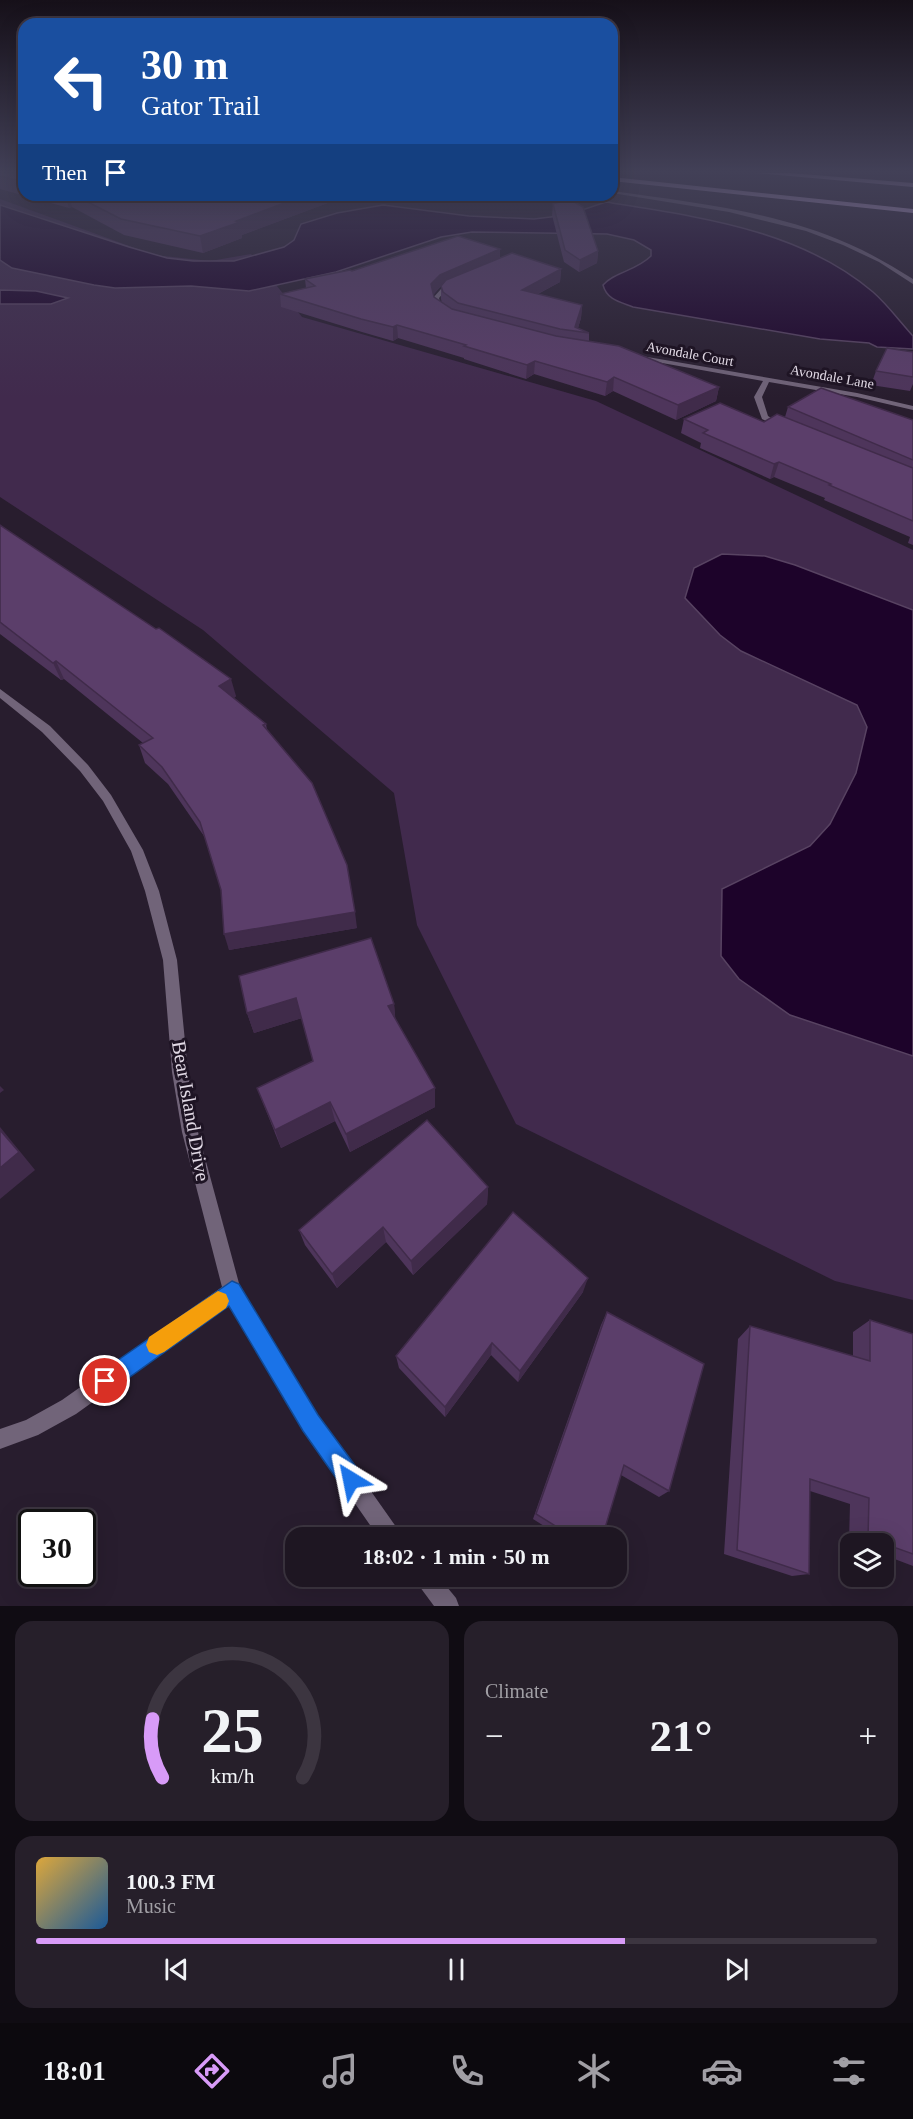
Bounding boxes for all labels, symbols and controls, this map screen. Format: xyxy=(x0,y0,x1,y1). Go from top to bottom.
icon: left xyxy=(42,42,120,120)
text: 30 m xyxy=(141,42,229,88)
text: Gator Trail xyxy=(141,91,260,121)
icon: arrive xyxy=(99,156,132,189)
text: Then xyxy=(42,160,87,185)
street label: Avondale Court xyxy=(645,339,735,369)
street label: Avondale Lane xyxy=(789,362,875,392)
street label: Bear Island Drive xyxy=(168,1039,214,1183)
pin xyxy=(79,1355,130,1406)
icon: arrive xyxy=(88,1364,121,1397)
position arrow xyxy=(319,1448,383,1512)
speed limit sign: 30 xyxy=(18,1509,96,1587)
map controls xyxy=(840,1533,894,1587)
button: layers xyxy=(840,1533,894,1587)
text: 18:02 · 1 min · 50 m xyxy=(363,1544,550,1569)
text: Climate xyxy=(485,1680,548,1702)
text: 25 xyxy=(201,1696,263,1765)
text: 21° xyxy=(650,1711,713,1761)
text: − xyxy=(485,1718,504,1754)
text: + xyxy=(858,1718,877,1754)
text: km/h xyxy=(210,1764,254,1788)
text: 100.3 FM xyxy=(126,1869,215,1894)
text: Music xyxy=(126,1895,176,1917)
icon: previous xyxy=(160,1953,193,1986)
icon: pause xyxy=(440,1953,473,1986)
icon: next xyxy=(720,1953,753,1986)
icon: directions xyxy=(191,2050,233,2092)
icon: music xyxy=(319,2050,361,2092)
icon: phone xyxy=(446,2050,488,2092)
icon: climate xyxy=(573,2050,615,2092)
icon: car xyxy=(701,2050,743,2092)
icon: filters xyxy=(828,2050,870,2092)
text: 18:01 xyxy=(43,2056,106,2086)

